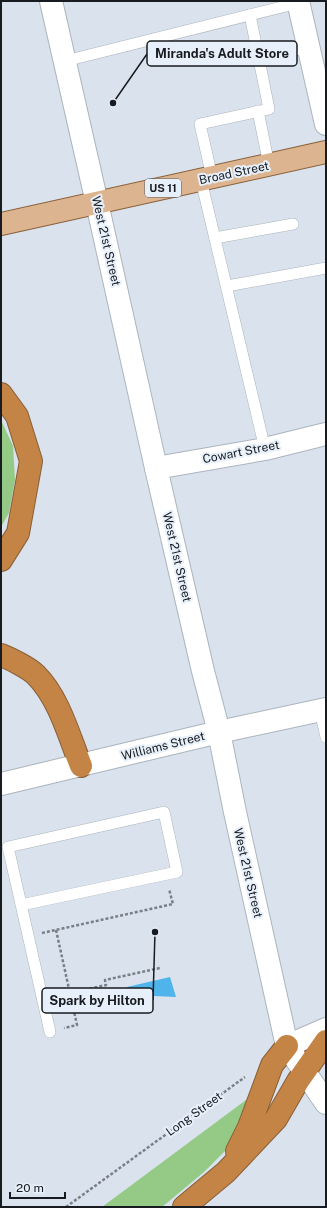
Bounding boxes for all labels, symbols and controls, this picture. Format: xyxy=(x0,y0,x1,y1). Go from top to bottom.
callout: Miranda's Adult Store xyxy=(147,41,297,66)
text: Miranda's Adult Store xyxy=(155,46,289,61)
street label: Broad Street xyxy=(198,159,271,187)
road number: US 11 xyxy=(145,179,181,197)
street label: West 21st Street xyxy=(89,195,123,288)
street label: Cowart Street xyxy=(201,438,281,466)
street label: West 21st Street xyxy=(160,511,194,604)
street label: Williams Street xyxy=(120,729,206,763)
street label: West 21st Street xyxy=(231,827,265,920)
callout: Spark by Hilton xyxy=(42,988,153,1013)
text: Spark by Hilton xyxy=(49,993,145,1008)
street label: Long Street xyxy=(163,1089,225,1139)
scale bar xyxy=(10,1174,65,1200)
text: 20 m xyxy=(16,1181,44,1195)

